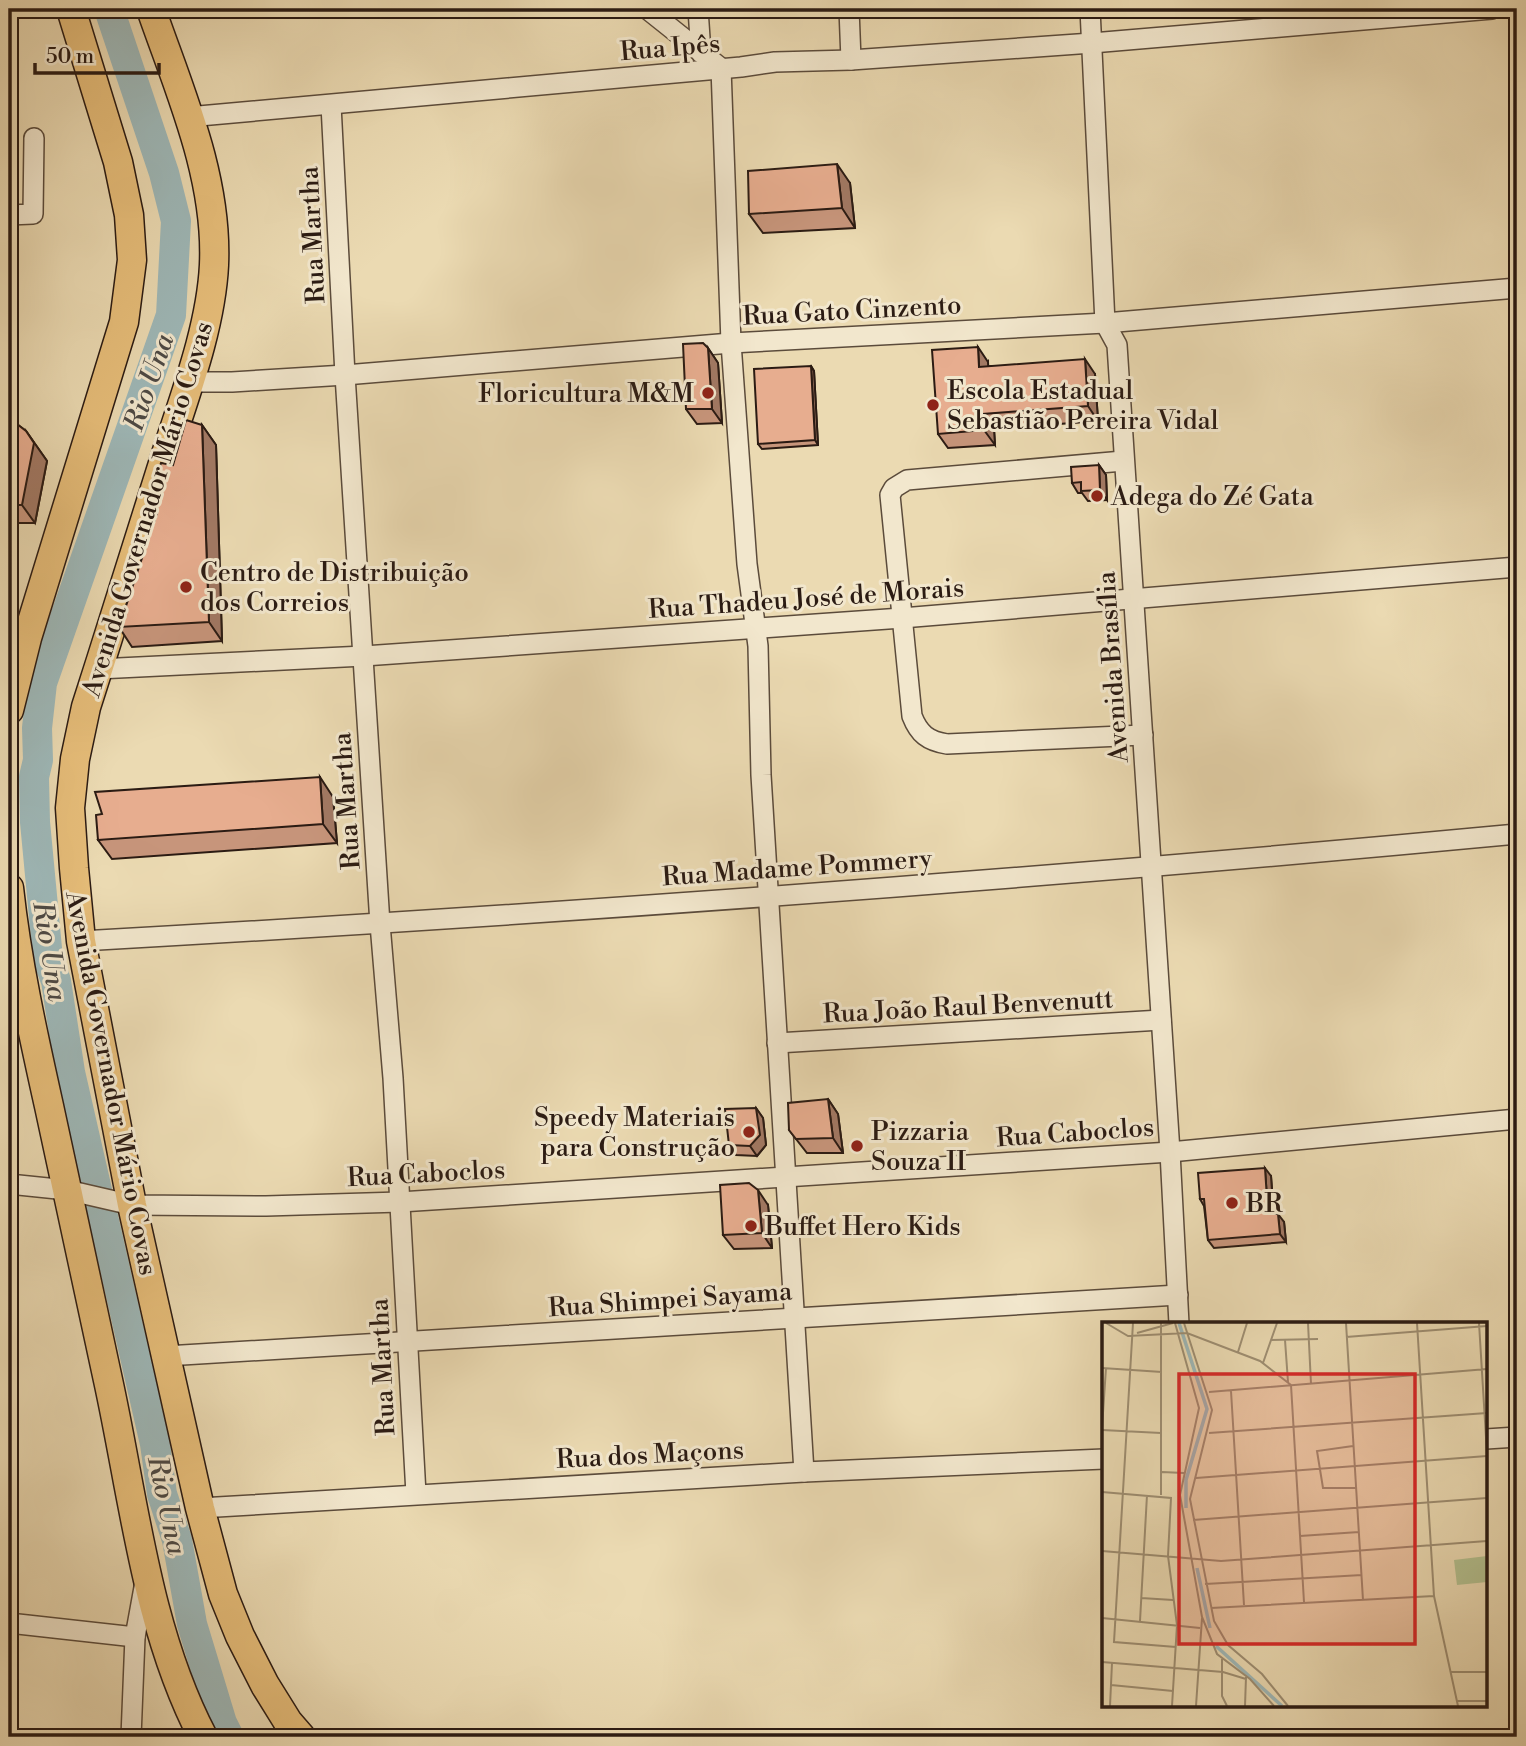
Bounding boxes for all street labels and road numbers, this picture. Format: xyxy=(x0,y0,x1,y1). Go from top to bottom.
street label: Rua Ipês xyxy=(619,28,722,68)
street label: Rua Martha xyxy=(293,165,333,304)
street label: Rua Gato Cinzento xyxy=(742,289,962,333)
street label: Avenida Governador Mário Covas xyxy=(75,318,220,702)
street label: Avenida Brasília xyxy=(1090,569,1136,765)
street label: Rua Thadeu José de Morais xyxy=(647,572,965,626)
street label: Rua Martha xyxy=(326,730,368,871)
street label: Rua Madame Pommery xyxy=(661,843,934,893)
street label: Avenida Governador Mário Covas xyxy=(58,887,164,1278)
street label: Rua João Raul Benvenutt xyxy=(822,983,1114,1031)
street label: Rua Caboclos xyxy=(995,1112,1155,1154)
street label: Rua Caboclos xyxy=(346,1154,506,1194)
street label: Rua Shimpei Sayama xyxy=(547,1275,794,1324)
street label: Rua Martha xyxy=(363,1297,403,1436)
street label: Rua dos Maçons xyxy=(555,1434,745,1476)

